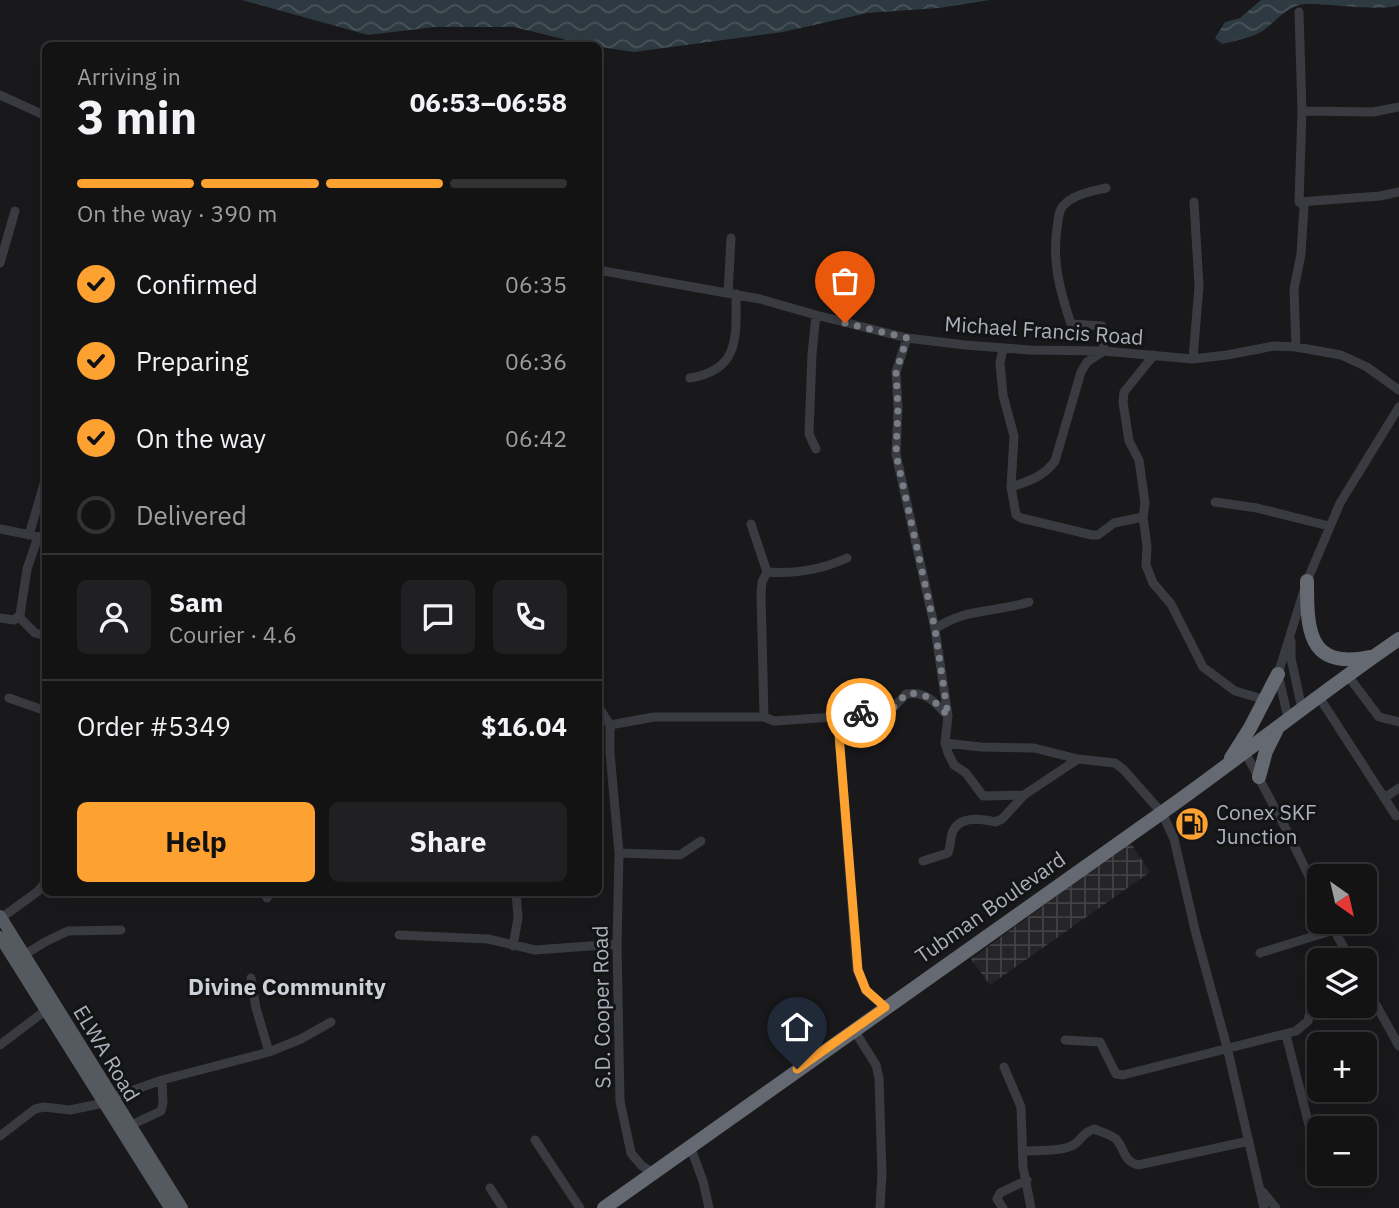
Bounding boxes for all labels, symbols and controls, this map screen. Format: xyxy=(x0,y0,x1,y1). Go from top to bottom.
text: Arriving in xyxy=(77,61,181,91)
text: 06:53–06:58 xyxy=(410,85,567,119)
text: 3 min xyxy=(77,87,197,147)
text: On the way · 390 m xyxy=(77,198,277,228)
pin xyxy=(815,251,875,323)
icon: bag xyxy=(826,262,864,300)
icon: check xyxy=(77,265,115,303)
text: Confirmed xyxy=(136,267,258,301)
text: 06:35 xyxy=(505,269,567,299)
street label: Michael Francis Road xyxy=(943,309,1145,351)
icon: check xyxy=(77,342,115,380)
text: Preparing xyxy=(136,344,249,378)
text: 06:36 xyxy=(505,346,567,376)
icon: check xyxy=(77,419,115,457)
text: On the way xyxy=(136,421,266,455)
text: 06:42 xyxy=(505,423,567,453)
text: Delivered xyxy=(136,498,247,532)
button: person xyxy=(77,580,151,654)
button: chat xyxy=(401,580,475,654)
button: phone xyxy=(493,580,567,654)
text: Sam xyxy=(169,585,223,619)
text: Courier · 4.6 xyxy=(169,619,297,649)
courier xyxy=(826,678,896,748)
icon: bike xyxy=(842,694,880,732)
text: Order #5349 xyxy=(77,709,231,743)
text: $16.04 xyxy=(481,709,567,743)
place label: Conex SKF Junction xyxy=(1216,798,1317,850)
button: Help xyxy=(77,802,315,882)
button: Share xyxy=(329,802,567,882)
fuel station icon: Conex SKF Junction xyxy=(1173,805,1211,843)
street label: Tubman Boulevard xyxy=(909,845,1071,969)
north arrow xyxy=(1307,864,1377,934)
map controls xyxy=(1307,864,1377,1186)
street label: S.D. Cooper Road xyxy=(586,925,616,1089)
button: layers xyxy=(1307,948,1377,1018)
district label: Divine Community xyxy=(188,971,387,1001)
pin xyxy=(767,997,827,1069)
street label: ELWA Road xyxy=(67,1000,147,1106)
icon: home xyxy=(778,1008,816,1046)
button: + xyxy=(1307,1032,1377,1102)
button: − xyxy=(1307,1116,1377,1186)

